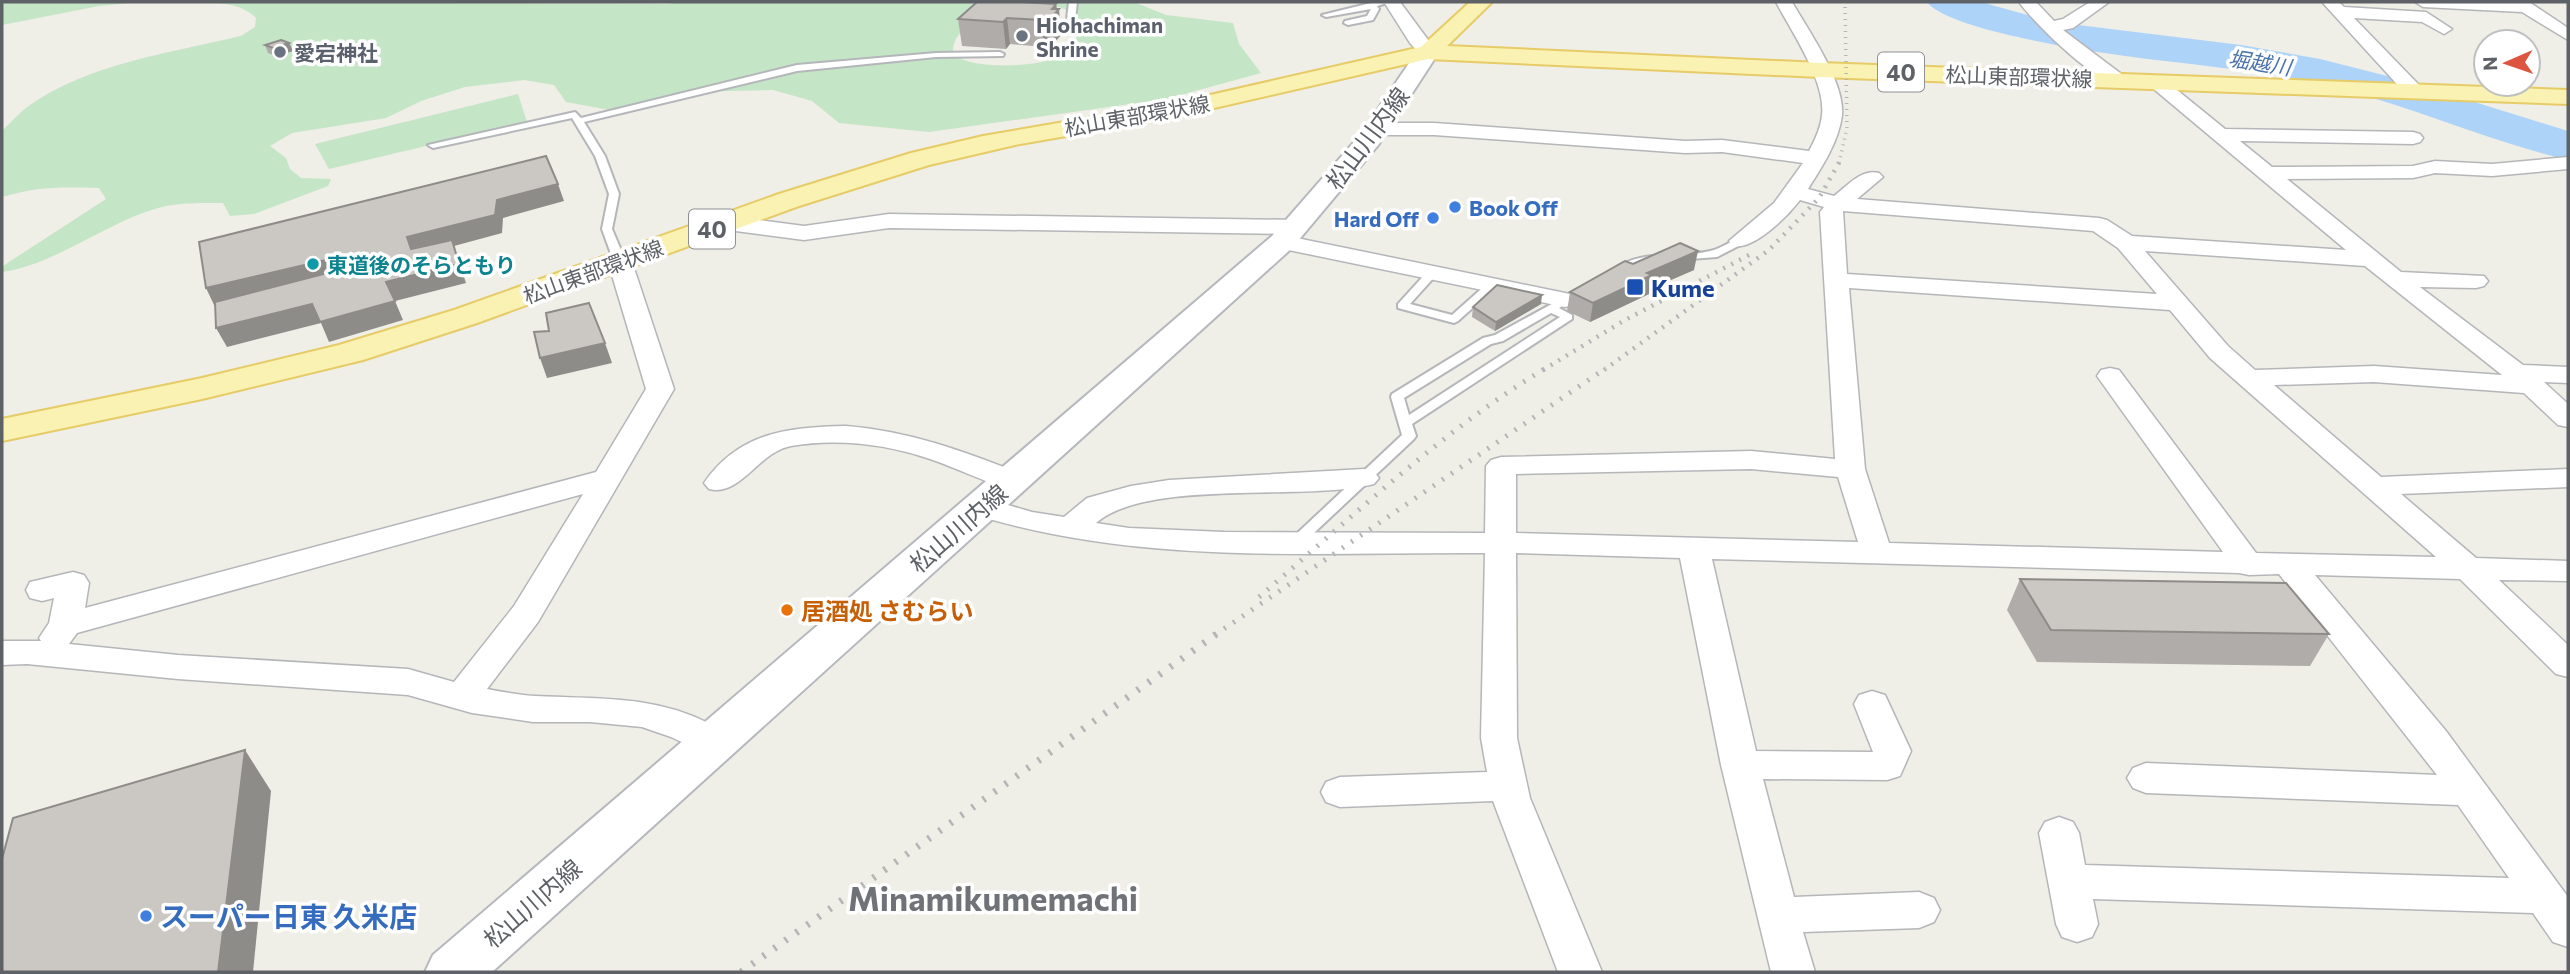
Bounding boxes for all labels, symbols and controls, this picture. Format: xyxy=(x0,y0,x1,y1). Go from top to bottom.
place label: Hiohachiman Shrine xyxy=(1036,12,1163,61)
marker: Hiohachiman Shrine xyxy=(1014,28,1030,44)
north arrow xyxy=(2472,28,2542,98)
place label: 愛宕神社 xyxy=(294,40,378,65)
marker: 愛宕神社 xyxy=(272,44,288,60)
water label: 堀越川 xyxy=(2227,45,2295,80)
road number: 40 xyxy=(1878,53,1924,92)
text: N xyxy=(2478,56,2501,71)
street label: 松山東部環状線 xyxy=(1945,61,2093,91)
street label: 松山川内線 xyxy=(1319,81,1415,195)
street label: 松山東部環状線 xyxy=(1062,90,1212,140)
place label: Book Off xyxy=(1469,195,1558,220)
marker: Book Off xyxy=(1447,199,1463,215)
place label: Hard Off xyxy=(1334,206,1419,231)
road number: 40 xyxy=(689,210,735,248)
marker: Hard Off xyxy=(1425,210,1441,226)
street label: 松山東部環状線 xyxy=(520,234,666,308)
place label: 東道後のそらともり xyxy=(327,252,516,277)
marker: 東道後のそらともり xyxy=(305,256,321,272)
place label: Kume xyxy=(1651,273,1715,302)
marker: Kume xyxy=(1625,277,1645,297)
street label: 松山川内線 xyxy=(903,478,1013,578)
place label: 居酒処 さむらい xyxy=(801,596,974,625)
marker: 居酒処 さむらい xyxy=(779,602,795,618)
street label: 松山川内線 xyxy=(477,853,587,953)
district label: Minamikumemachi xyxy=(848,877,1138,918)
place label: スーパー日東 久米店 xyxy=(160,899,417,933)
marker: スーパー日東 久米店 xyxy=(138,908,154,924)

